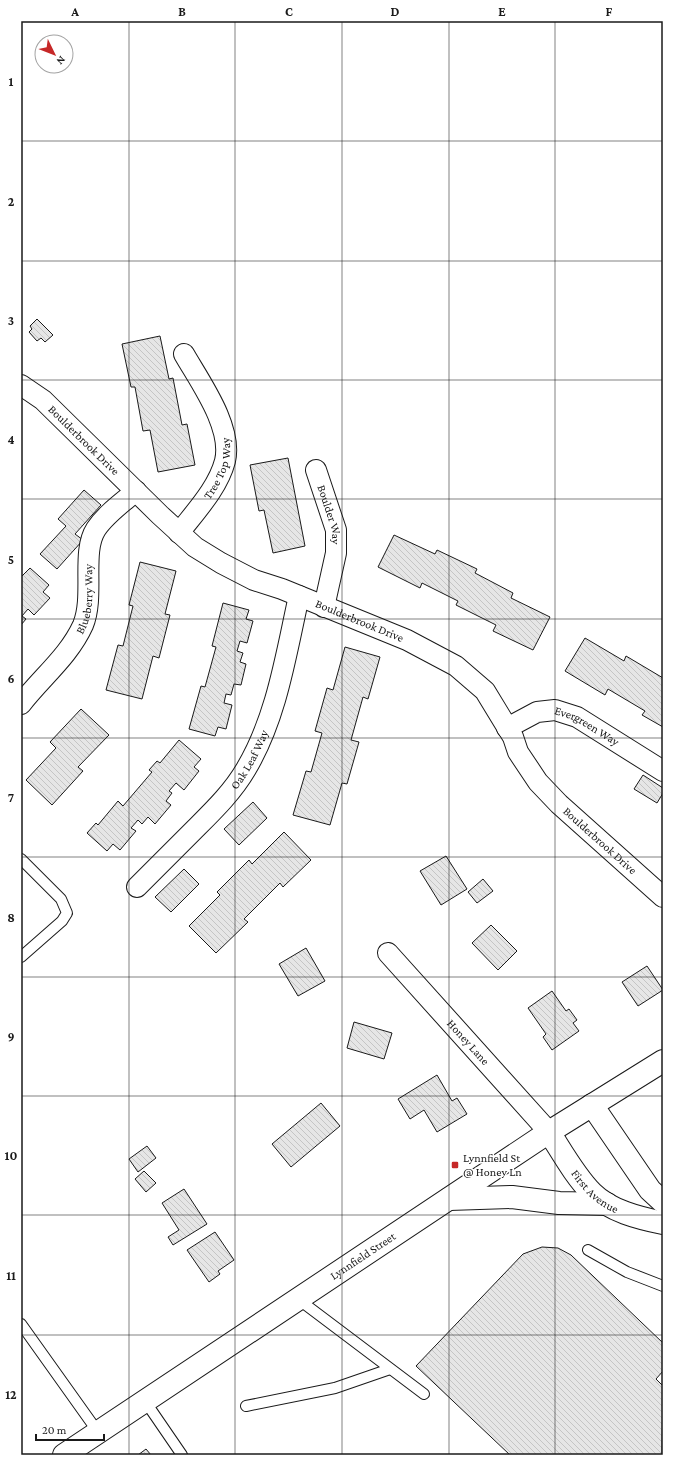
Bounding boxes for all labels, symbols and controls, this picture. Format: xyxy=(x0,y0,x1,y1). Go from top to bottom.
text: A xyxy=(70,4,79,19)
text: B xyxy=(178,4,186,19)
text: C xyxy=(285,4,293,19)
text: D xyxy=(391,4,400,19)
text: E xyxy=(498,4,506,19)
text: F xyxy=(606,4,613,19)
north arrow xyxy=(34,34,74,74)
text: N xyxy=(54,54,68,68)
text: 1 xyxy=(9,74,14,89)
text: 2 xyxy=(8,194,15,209)
text: 3 xyxy=(8,313,14,328)
street label: Boulderbrook Drive xyxy=(45,402,122,478)
text: 4 xyxy=(7,432,15,447)
street label: Tree Top Way xyxy=(200,436,233,502)
street label: Boulder Way xyxy=(314,483,344,545)
text: 5 xyxy=(8,552,14,567)
street label: Blueberry Way xyxy=(73,563,95,636)
street label: Boulderbrook Drive xyxy=(313,596,406,645)
text: 6 xyxy=(7,671,15,686)
street label: Evergreen Way xyxy=(553,703,622,749)
street label: Oak Leaf Way xyxy=(228,727,271,792)
text: 7 xyxy=(8,790,14,805)
street label: Boulderbrook Drive xyxy=(560,804,640,877)
text: 8 xyxy=(7,910,15,925)
street label: Honey Lane xyxy=(444,1016,492,1068)
text: 9 xyxy=(7,1029,15,1044)
text: 10 xyxy=(5,1148,17,1163)
place label: Lynnfield St @ Honey Ln xyxy=(463,1151,522,1179)
marker: Lynnfield St @ Honey Ln xyxy=(450,1160,460,1170)
street label: First Avenue xyxy=(568,1167,621,1216)
street label: Lynnfield Street xyxy=(327,1229,399,1283)
text: 11 xyxy=(6,1268,16,1283)
text: 12 xyxy=(5,1387,17,1402)
scale bar xyxy=(36,1416,104,1442)
text: 20 m xyxy=(42,1423,67,1437)

